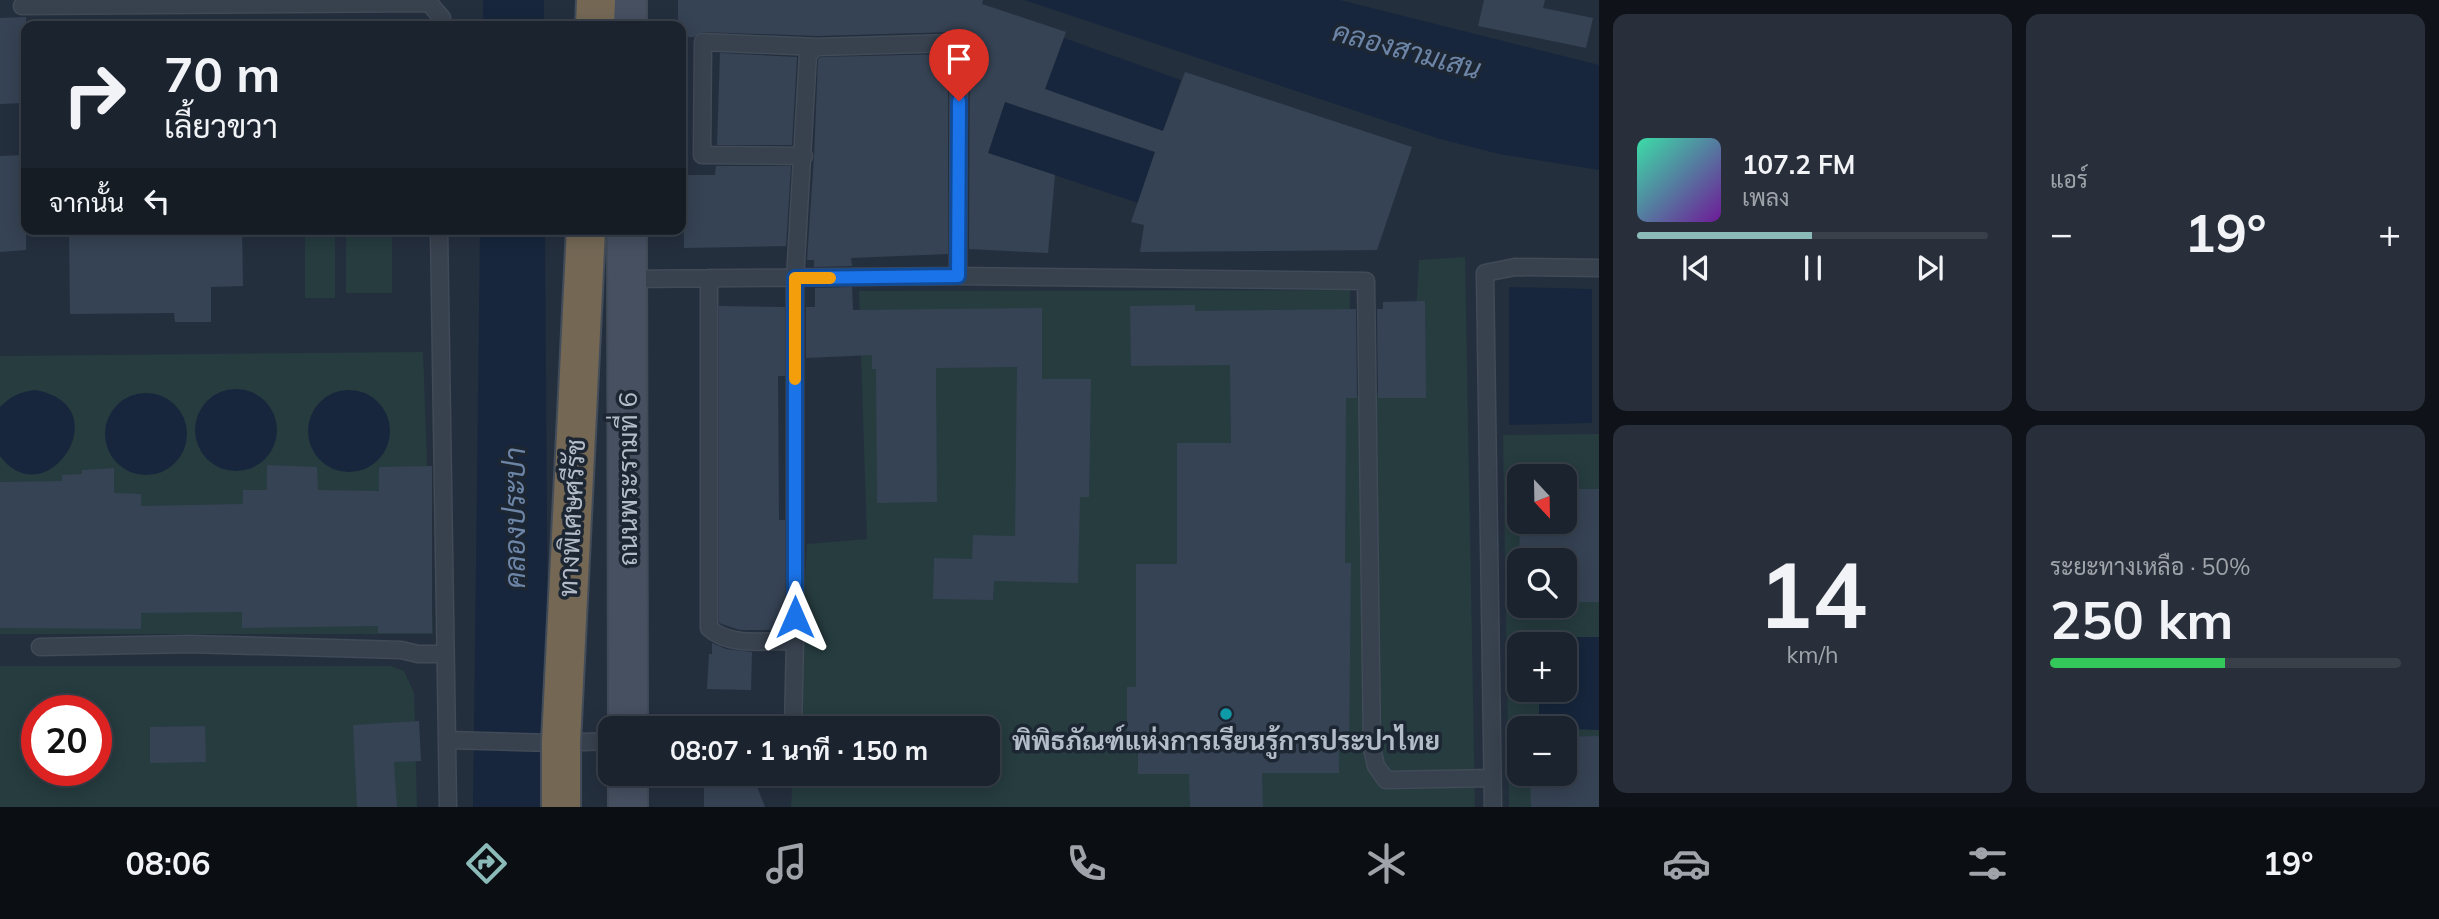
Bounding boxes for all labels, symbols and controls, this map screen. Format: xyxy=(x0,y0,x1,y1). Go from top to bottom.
water label: คลองสามเสน xyxy=(1329,13,1485,86)
pin xyxy=(929,29,989,101)
icon: arrive xyxy=(940,40,978,78)
text: 70 m xyxy=(164,43,280,104)
icon: right xyxy=(49,49,140,140)
text: เลี้ยวขวา xyxy=(164,106,278,146)
text: 107.2 FM xyxy=(1742,148,1855,181)
text: แอร์ xyxy=(2050,165,2088,194)
icon: left xyxy=(138,182,176,220)
text: เพลง xyxy=(1742,183,1789,212)
text: จากนั้น xyxy=(49,186,124,219)
text: 19° xyxy=(2184,200,2267,265)
text: − xyxy=(2050,209,2073,257)
text: + xyxy=(2378,209,2401,257)
icon: previous xyxy=(1677,249,1715,287)
icon: pause xyxy=(1794,249,1832,287)
icon: next xyxy=(1911,249,1949,287)
street label: ถนนพระรามที่ 6 xyxy=(606,392,644,566)
street label: ทางพิเศษศรีรัช xyxy=(551,438,592,598)
water label: คลองประปา xyxy=(497,447,532,589)
north arrow xyxy=(1507,464,1577,534)
map controls xyxy=(1507,464,1577,786)
text: 14 xyxy=(1758,537,1867,651)
button: search xyxy=(1507,548,1577,618)
text: ระยะทางเหลือ · 50% xyxy=(2050,552,2251,581)
position arrow xyxy=(758,580,832,654)
text: 250 km xyxy=(2050,587,2233,652)
button: + xyxy=(1507,632,1577,702)
text: km/h xyxy=(1786,640,1839,669)
speed limit sign: 20 xyxy=(21,695,112,786)
marker: พิพิธภัณฑ์แห่งการเรียนรู้การประปาไทย xyxy=(1218,706,1234,722)
button: − xyxy=(1507,716,1577,786)
place label: พิพิธภัณฑ์แห่งการเรียนรู้การประปาไทย xyxy=(1012,724,1440,759)
text: 08:07 · 1 นาที · 150 m xyxy=(670,734,928,767)
icon: directions xyxy=(462,839,511,888)
icon: music xyxy=(762,839,811,888)
icon: phone xyxy=(1062,839,1111,888)
icon: climate xyxy=(1362,839,1411,888)
icon: car xyxy=(1662,839,1711,888)
icon: filters xyxy=(1963,839,2012,888)
text: 08:06 xyxy=(126,843,210,883)
text: 19° xyxy=(2263,843,2313,883)

